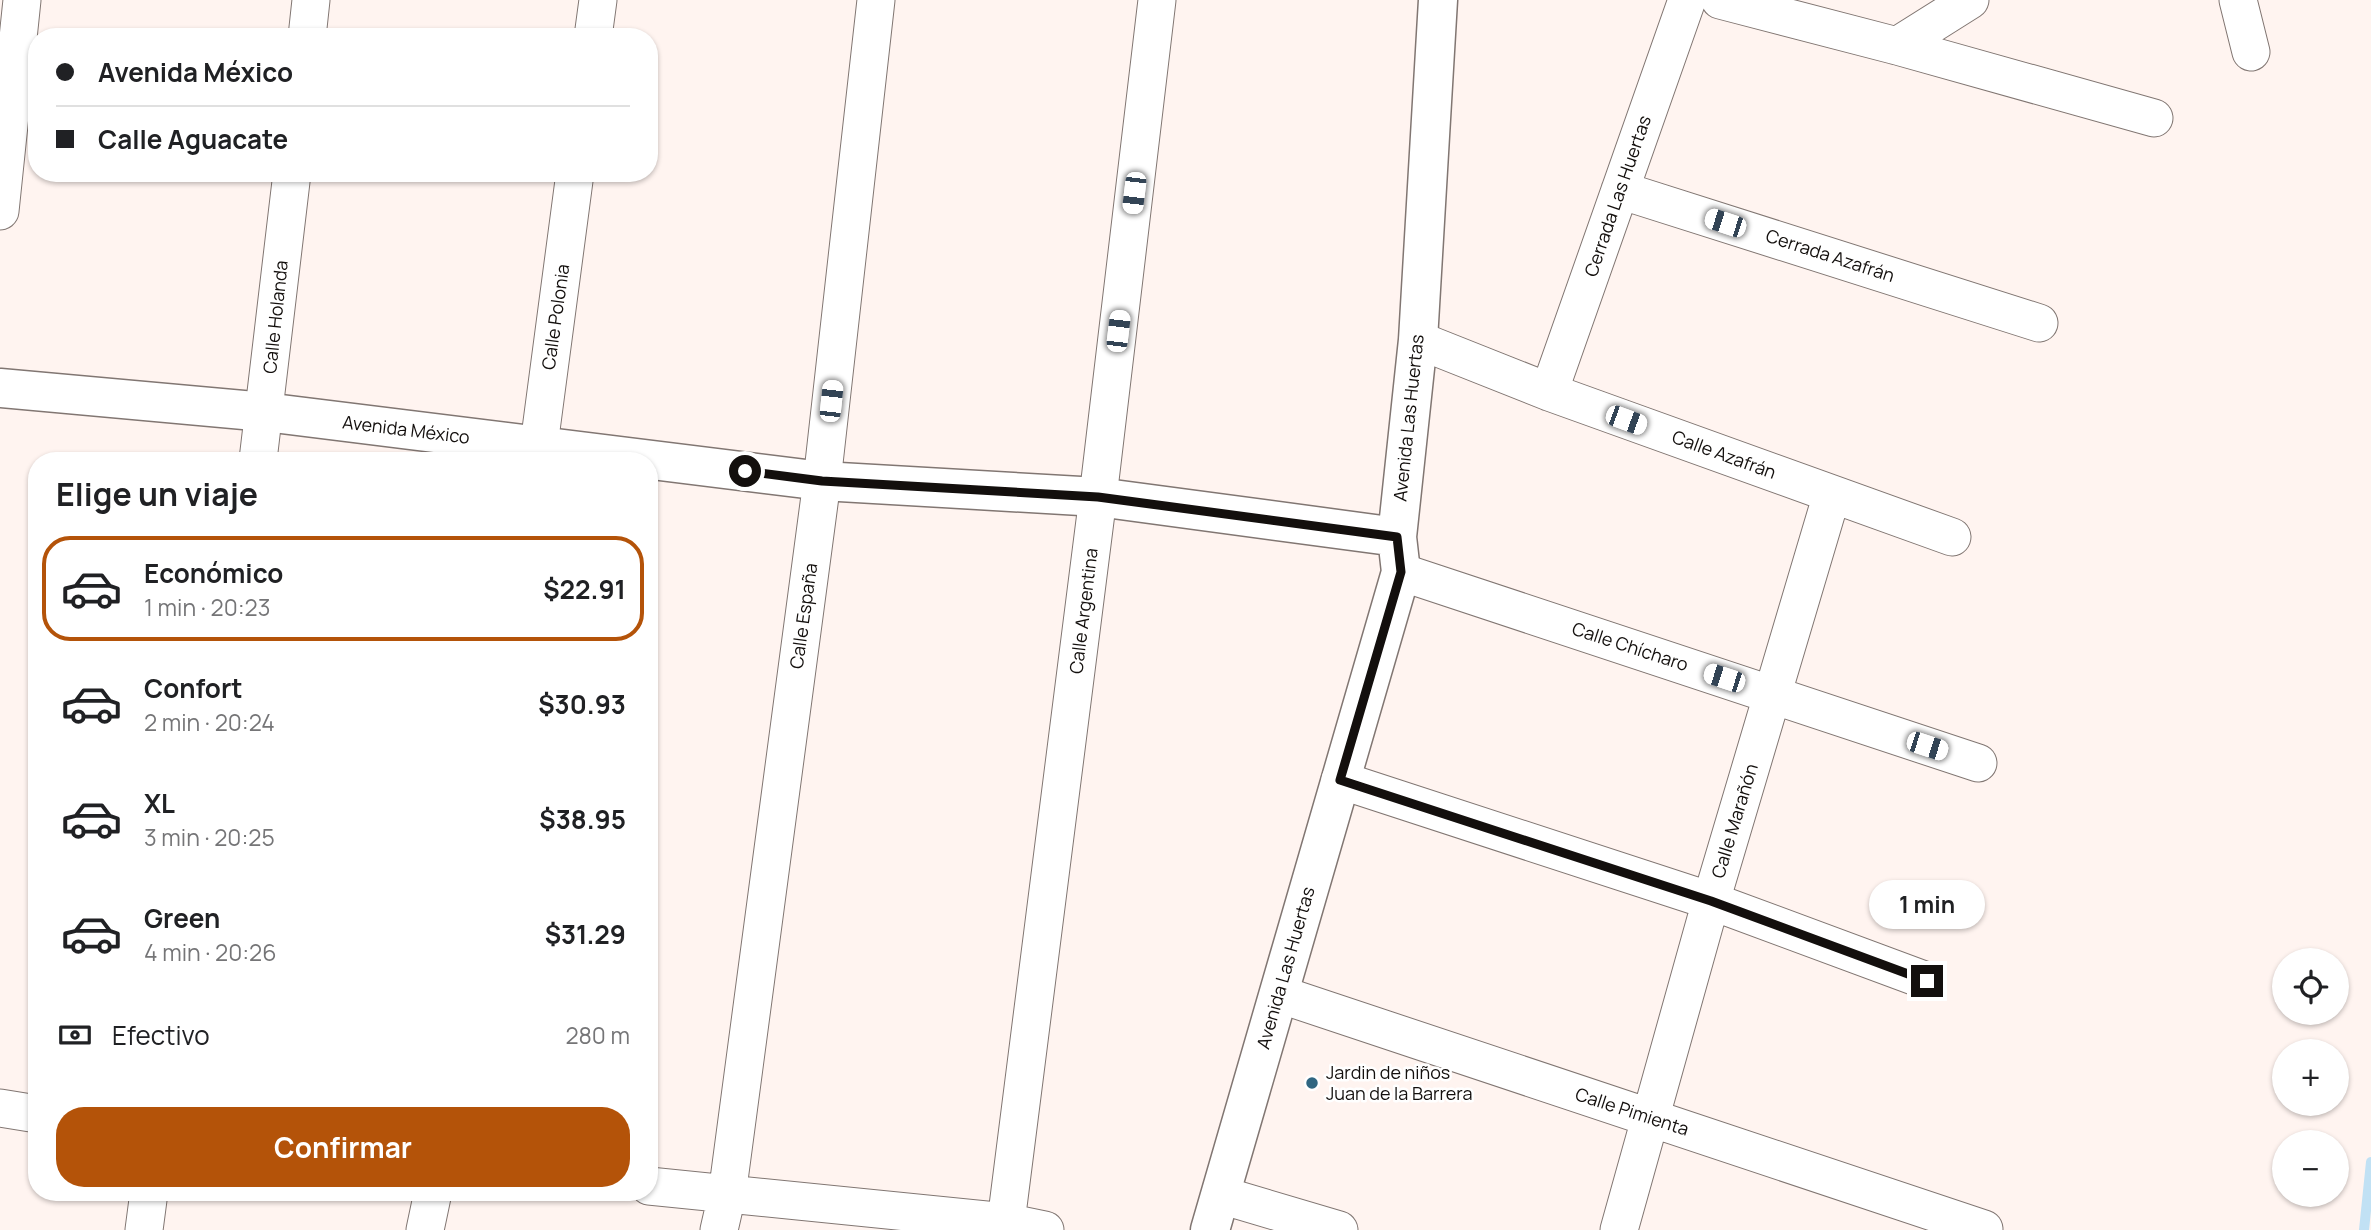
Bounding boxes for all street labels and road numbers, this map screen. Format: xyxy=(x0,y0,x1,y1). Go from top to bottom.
street label: Cerrada Las Huertas xyxy=(1578,112,1656,280)
street label: Cerrada Azafrán xyxy=(1763,223,1898,287)
street label: Calle Holanda xyxy=(257,259,293,375)
street label: Calle Polonia xyxy=(536,262,574,371)
street label: Avenida Las Huertas xyxy=(1387,333,1429,503)
street label: Avenida México xyxy=(341,409,471,449)
street label: Calle Azafrán xyxy=(1669,424,1780,484)
street label: Calle Argentina xyxy=(1063,547,1103,675)
street label: Calle España xyxy=(784,561,822,670)
street label: Calle Chícharo xyxy=(1569,616,1691,676)
street label: Calle Marañón xyxy=(1705,760,1763,881)
street label: Avenida Las Huertas xyxy=(1250,884,1320,1052)
street label: Calle Pimienta xyxy=(1572,1081,1692,1141)

